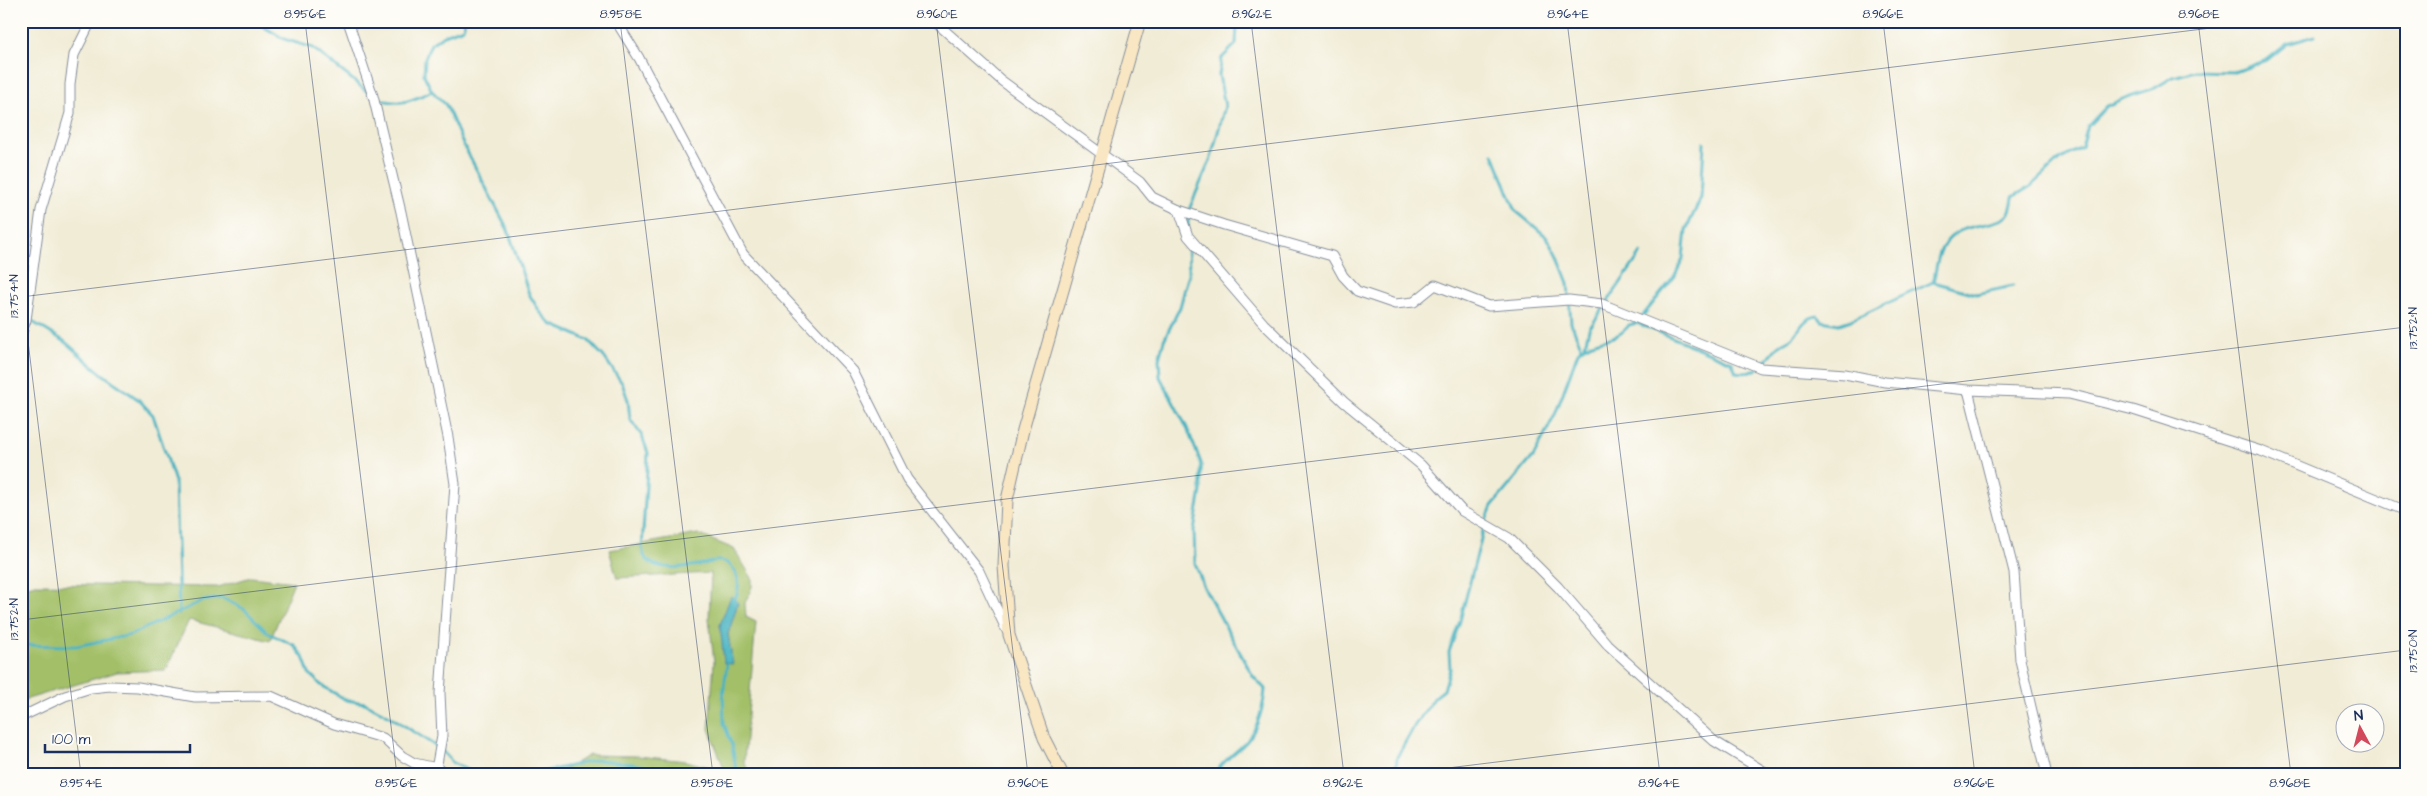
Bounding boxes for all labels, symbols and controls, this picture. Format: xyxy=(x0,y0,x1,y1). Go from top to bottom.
text: 8.956°E xyxy=(284,6,326,23)
text: 8.958°E xyxy=(600,6,642,23)
text: 8.960°E xyxy=(916,6,958,23)
text: 8.962°E xyxy=(1232,6,1272,23)
text: 8.964°E xyxy=(1547,6,1589,23)
text: 8.966°E xyxy=(1862,6,1904,23)
text: 8.968°E xyxy=(2178,6,2220,23)
text: 13.754°N xyxy=(6,274,23,318)
text: 13.752°N xyxy=(2405,306,2422,349)
text: 13.752°N xyxy=(6,597,23,640)
text: 13.750°N xyxy=(2405,629,2422,672)
north arrow xyxy=(2334,704,2384,754)
text: N xyxy=(2353,706,2364,727)
scale bar xyxy=(45,721,190,753)
text: 100 m xyxy=(52,729,91,750)
text: 8.954°E xyxy=(60,775,102,792)
text: 8.956°E xyxy=(375,775,417,792)
text: 8.958°E xyxy=(691,775,733,792)
text: 8.960°E xyxy=(1007,775,1049,792)
text: 8.962°E xyxy=(1323,775,1363,792)
text: 8.964°E xyxy=(1638,775,1680,792)
text: 8.966°E xyxy=(1953,775,1995,792)
text: 8.968°E xyxy=(2269,775,2311,792)

